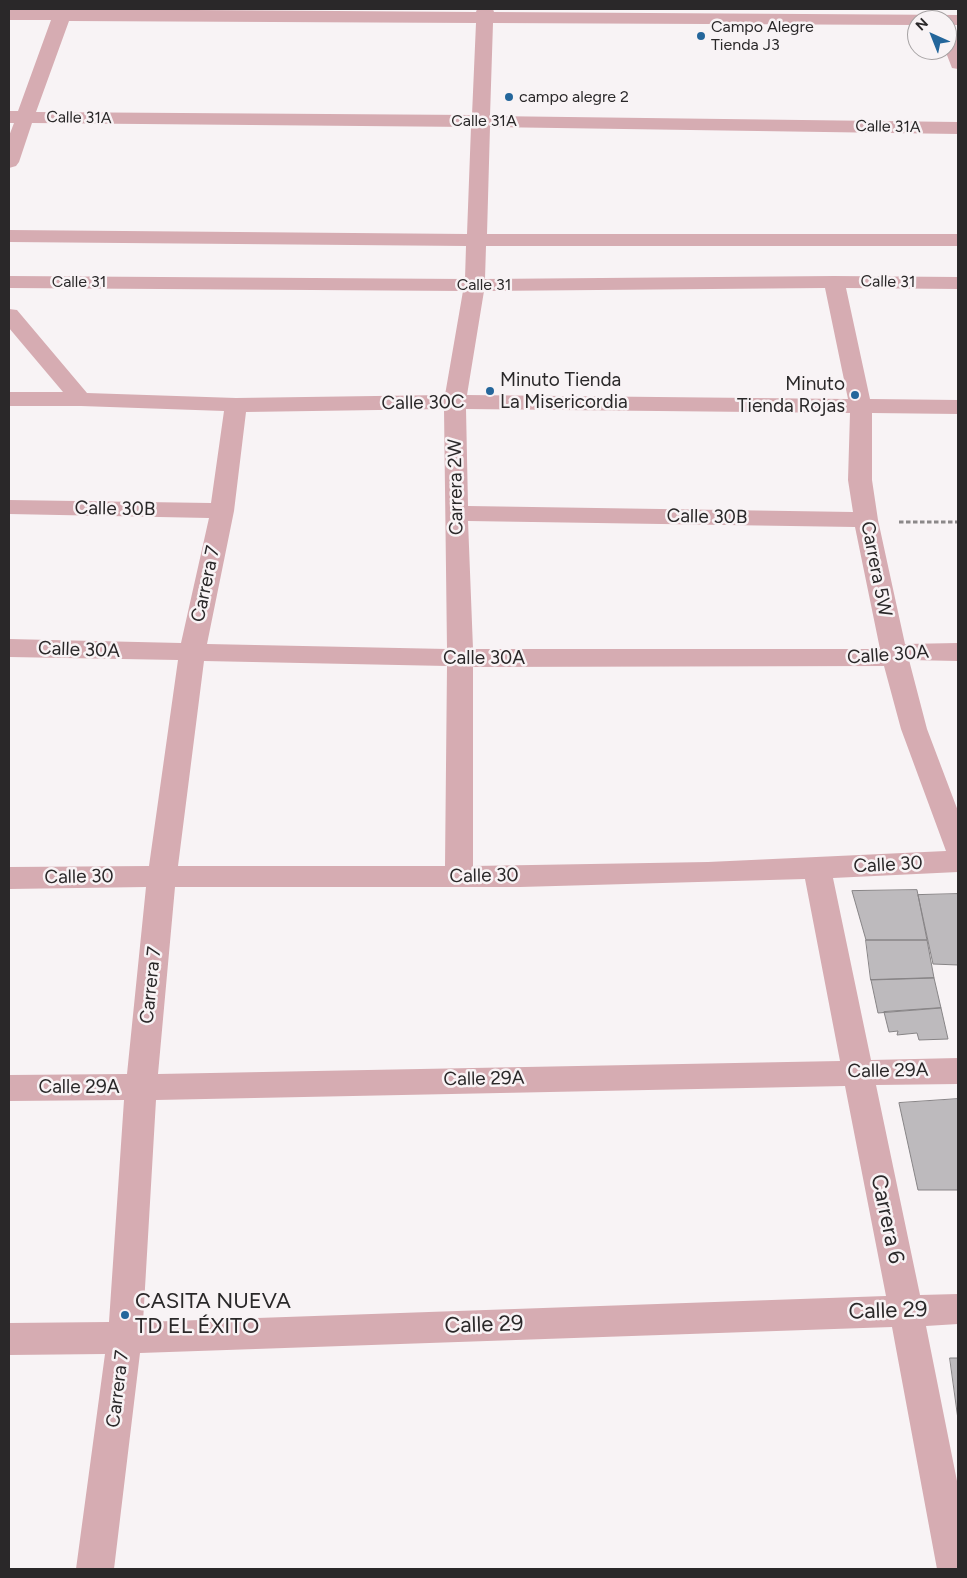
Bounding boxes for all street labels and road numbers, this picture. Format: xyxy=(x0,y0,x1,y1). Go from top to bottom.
street label: Calle 31A xyxy=(46,108,112,128)
street label: Calle 31A xyxy=(451,111,517,131)
street label: Calle 31A xyxy=(855,117,921,137)
street label: Calle 31 xyxy=(52,272,106,292)
street label: Calle 31 xyxy=(860,272,916,292)
street label: Calle 31 xyxy=(457,275,511,295)
street label: Calle 30C xyxy=(381,391,465,415)
street label: Carrera 2W xyxy=(444,439,468,535)
street label: Calle 30B xyxy=(74,497,156,521)
street label: Calle 30B xyxy=(666,505,748,529)
street label: Carrera 5W xyxy=(856,519,896,619)
street label: Carrera 7 xyxy=(187,544,225,624)
street label: Calle 30A xyxy=(38,637,120,663)
street label: Calle 30A xyxy=(846,641,930,669)
street label: Calle 30A xyxy=(443,647,525,669)
street label: Calle 30 xyxy=(853,852,923,878)
street label: Calle 30 xyxy=(449,864,519,888)
street label: Calle 30 xyxy=(44,865,114,889)
street label: Carrera 7 xyxy=(136,945,166,1025)
street label: Calle 29A xyxy=(847,1059,929,1083)
street label: Calle 29A xyxy=(443,1067,525,1091)
street label: Calle 29A xyxy=(38,1076,120,1098)
street label: Carrera 6 xyxy=(865,1172,909,1266)
street label: Calle 29 xyxy=(848,1296,928,1326)
street label: Calle 29 xyxy=(444,1310,524,1340)
street label: Carrera 7 xyxy=(102,1349,134,1429)

